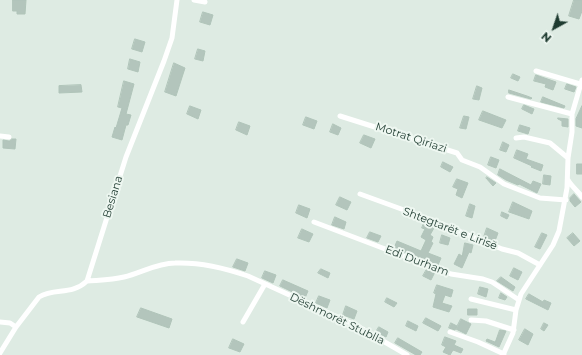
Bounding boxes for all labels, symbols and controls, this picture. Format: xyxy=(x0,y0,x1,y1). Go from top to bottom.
north arrow xyxy=(534,8,574,48)
text: N xyxy=(538,29,554,45)
street label: Motrat Qiriazi xyxy=(374,120,448,156)
street label: Besiana xyxy=(100,174,126,220)
street label: Shtegtarët e Lirisë xyxy=(401,205,499,253)
street label: Edi Durham xyxy=(383,243,451,279)
street label: Dëshmorët Stublla xyxy=(287,290,387,348)

